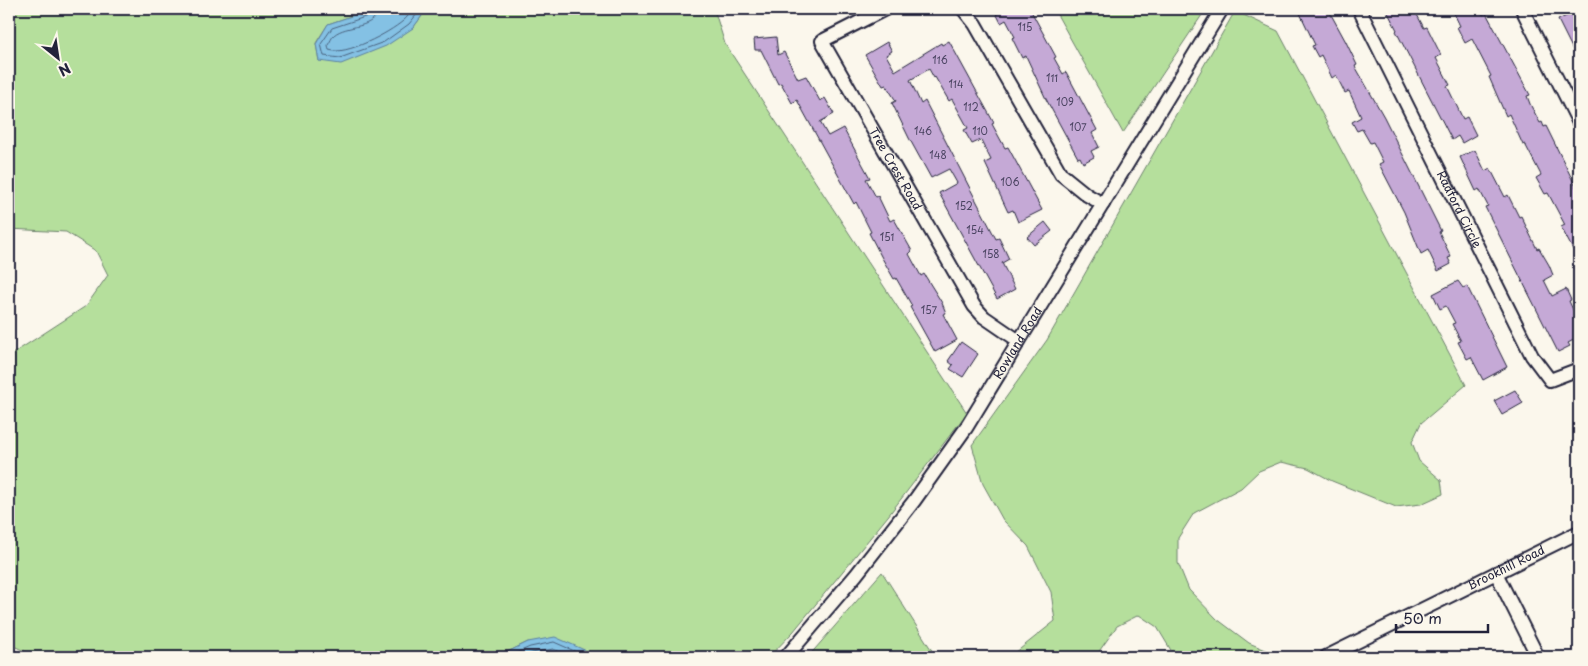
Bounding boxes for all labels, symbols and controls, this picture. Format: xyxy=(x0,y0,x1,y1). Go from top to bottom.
house number: 115 xyxy=(1018,19,1032,34)
north arrow xyxy=(32,32,82,82)
house number: 116 xyxy=(932,52,948,67)
text: N xyxy=(55,58,75,82)
house number: 111 xyxy=(1046,70,1058,85)
house number: 114 xyxy=(949,76,964,91)
house number: 109 xyxy=(1056,94,1074,109)
house number: 112 xyxy=(963,99,979,114)
house number: 107 xyxy=(1069,119,1087,134)
house number: 146 xyxy=(914,123,932,138)
house number: 110 xyxy=(972,123,988,138)
street label: Tree Crest Road xyxy=(865,124,927,213)
house number: 148 xyxy=(929,147,947,162)
street label: Radford Circle xyxy=(1433,167,1487,251)
house number: 106 xyxy=(1001,174,1019,189)
house number: 152 xyxy=(955,198,973,213)
house number: 154 xyxy=(966,222,984,237)
house number: 151 xyxy=(880,229,894,244)
house number: 158 xyxy=(982,246,1000,261)
house number: 157 xyxy=(921,302,938,317)
street label: Rowland Road xyxy=(988,303,1046,382)
street label: Brookhill Road xyxy=(1464,540,1547,594)
scale bar xyxy=(1396,601,1488,633)
text: 50 m xyxy=(1403,606,1442,629)

